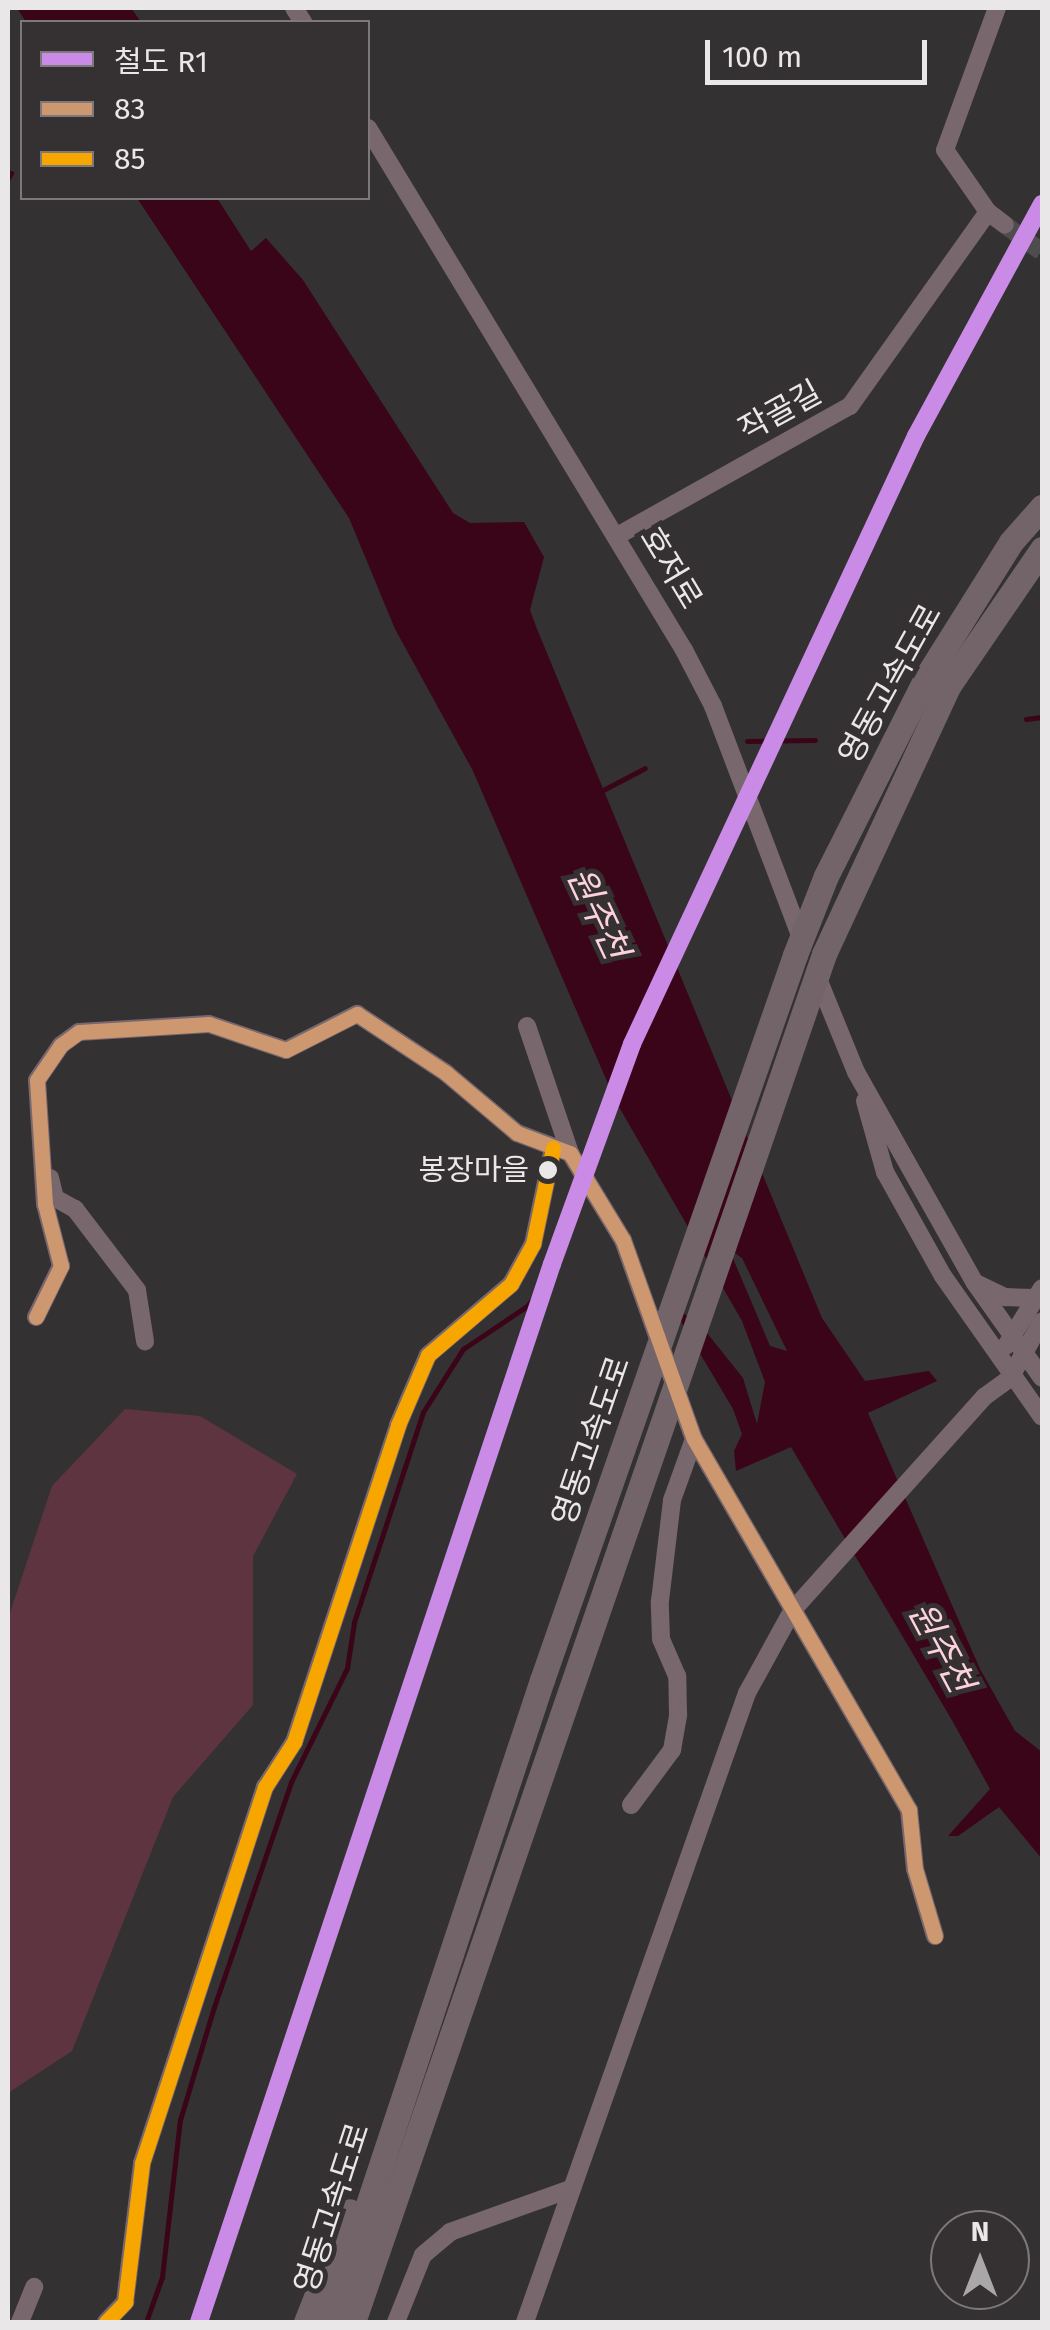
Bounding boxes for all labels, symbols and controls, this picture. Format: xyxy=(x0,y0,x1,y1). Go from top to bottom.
legend xyxy=(20,20,370,200)
scale bar xyxy=(710,20,932,82)
text: 100 m xyxy=(722,39,802,75)
text: 철도 R1 xyxy=(114,44,208,80)
text: 83 xyxy=(114,91,146,127)
text: 85 xyxy=(114,141,146,177)
street label: 작골길 xyxy=(732,373,828,449)
street label: 호저로 xyxy=(632,520,710,616)
street label: 영동고속도로 xyxy=(830,597,950,771)
water label: 원주천 xyxy=(559,860,637,966)
place label: 봉장마을 xyxy=(419,1152,529,1188)
marker: 봉장마을 xyxy=(538,1160,558,1180)
street label: 영동고속도로 xyxy=(544,1351,638,1531)
water label: 원주천 xyxy=(900,1594,982,1700)
street label: 영동고속도로 xyxy=(286,2118,378,2298)
north arrow xyxy=(930,2210,1030,2310)
text: N xyxy=(971,2215,989,2248)

